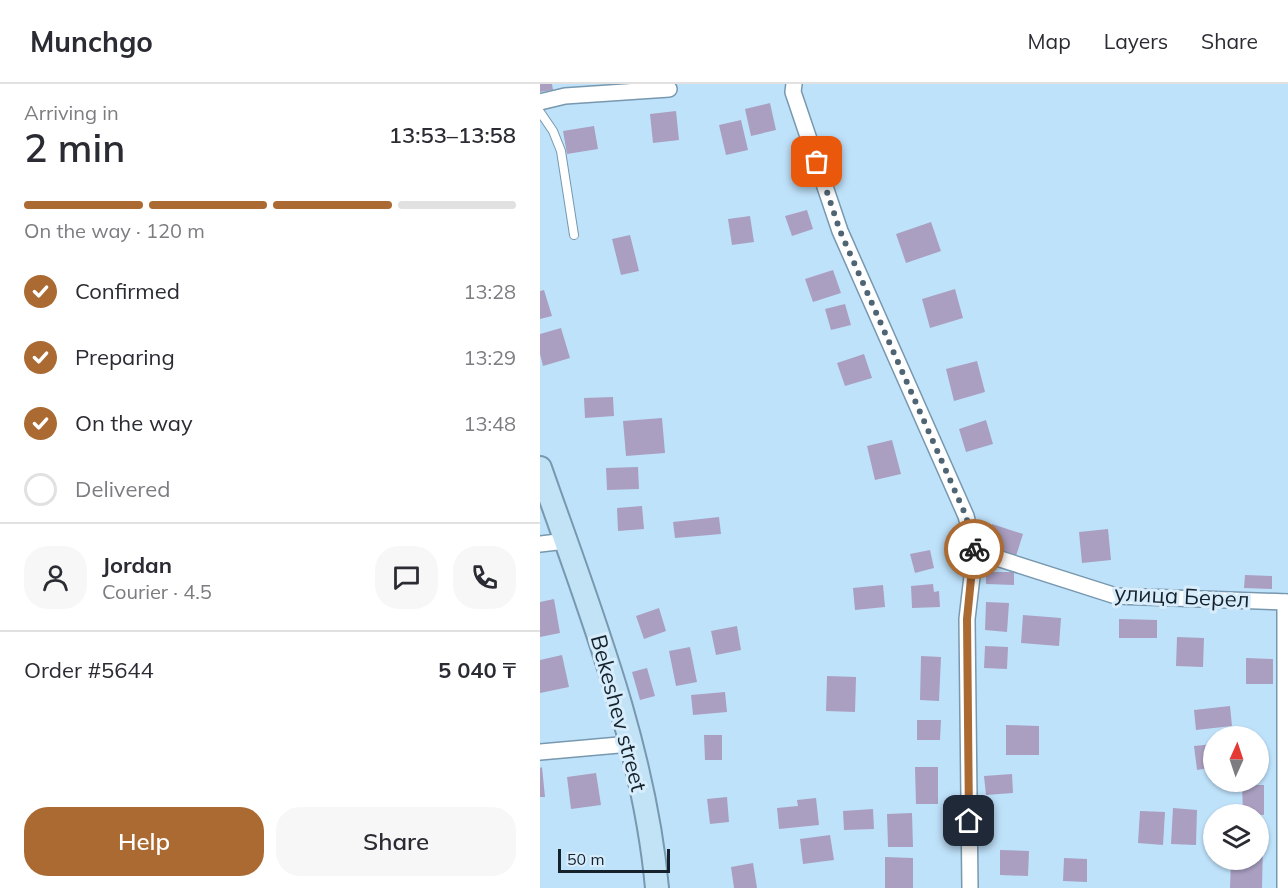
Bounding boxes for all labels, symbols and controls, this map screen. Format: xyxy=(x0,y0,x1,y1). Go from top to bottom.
text: Munchgo xyxy=(30,24,153,59)
text: Map xyxy=(1028,28,1071,54)
text: Layers xyxy=(1104,28,1168,54)
text: Share xyxy=(1201,28,1258,54)
text: Arriving in xyxy=(24,100,119,125)
text: 13:53–13:58 xyxy=(389,121,516,149)
text: 2 min xyxy=(24,123,125,172)
pin xyxy=(791,136,842,187)
icon: bag xyxy=(800,145,833,178)
text: On the way · 120 m xyxy=(24,218,205,243)
icon: check xyxy=(24,275,57,308)
text: Confirmed xyxy=(75,277,180,305)
text: 13:28 xyxy=(463,279,516,304)
icon: check xyxy=(24,341,57,374)
text: Preparing xyxy=(75,343,175,371)
text: 13:29 xyxy=(463,345,516,370)
icon: check xyxy=(24,407,57,440)
text: On the way xyxy=(75,409,193,437)
text: 13:48 xyxy=(463,411,516,436)
text: Delivered xyxy=(75,475,170,503)
courier xyxy=(944,519,1004,579)
icon: bike xyxy=(958,533,991,566)
button: person xyxy=(24,546,87,609)
button: chat xyxy=(375,546,438,609)
button: phone xyxy=(453,546,516,609)
text: Jordan xyxy=(102,551,172,579)
street label: улица Берел xyxy=(1114,578,1250,614)
text: Courier · 4.5 xyxy=(102,579,212,604)
street label: Bekeshev street xyxy=(585,632,653,795)
text: Order #5644 xyxy=(24,656,154,684)
text: 5 040 ₸ xyxy=(438,656,516,684)
north arrow xyxy=(1203,726,1269,792)
map controls xyxy=(1203,726,1269,870)
pin xyxy=(943,795,994,846)
icon: home xyxy=(952,804,985,837)
button: layers xyxy=(1203,804,1269,870)
button: Help xyxy=(24,807,264,876)
button: Share xyxy=(276,807,516,876)
scale bar xyxy=(558,846,670,874)
text: 50 m xyxy=(567,849,604,869)

